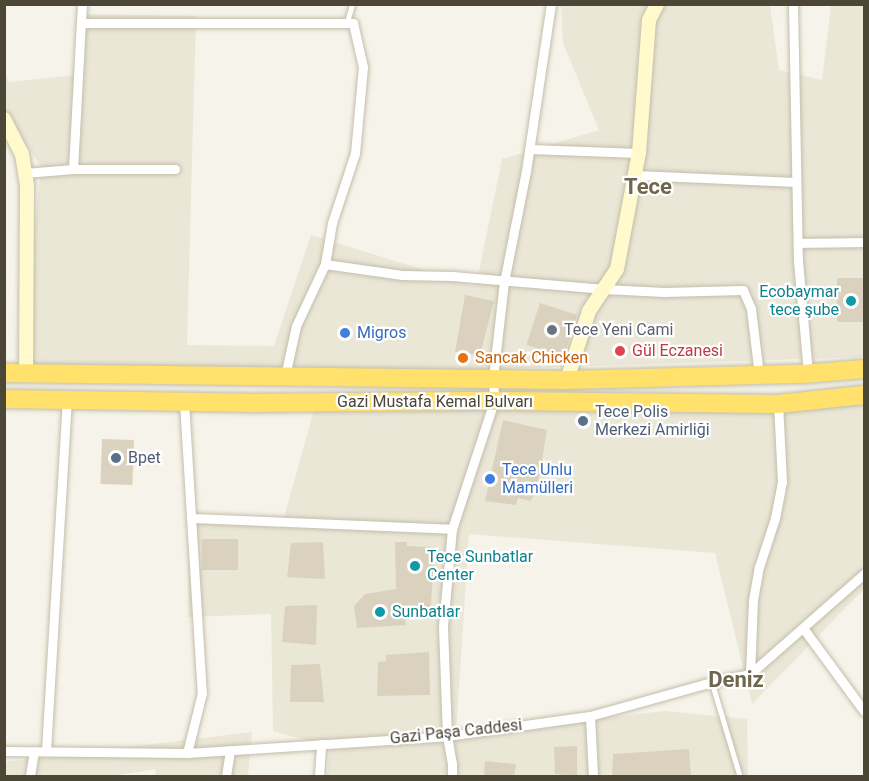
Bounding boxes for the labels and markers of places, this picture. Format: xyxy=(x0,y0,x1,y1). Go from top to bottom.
place label: Ecobaymar tece şube xyxy=(759,282,839,320)
marker: Ecobaymar tece şube xyxy=(844,294,858,308)
place label: Tece Yeni Cami xyxy=(564,320,673,340)
place label: Migros xyxy=(357,323,406,343)
marker: Tece Yeni Cami xyxy=(545,323,559,337)
marker: Migros xyxy=(338,326,352,340)
place label: Gül Eczanesi xyxy=(632,341,723,361)
marker: Gül Eczanesi xyxy=(613,344,627,358)
place label: Sancak Chicken xyxy=(475,348,588,368)
marker: Sancak Chicken xyxy=(456,351,470,365)
place label: Tece Polis Merkezi Amirliği xyxy=(595,402,710,440)
marker: Tece Polis Merkezi Amirliği xyxy=(576,414,590,428)
place label: Bpet xyxy=(128,448,161,468)
marker: Bpet xyxy=(109,451,123,465)
place label: Tece Unlu Mamülleri xyxy=(502,460,573,498)
marker: Tece Unlu Mamülleri xyxy=(483,472,497,486)
place label: Tece Sunbatlar Center xyxy=(427,547,533,585)
marker: Tece Sunbatlar Center xyxy=(408,559,422,573)
place label: Sunbatlar xyxy=(392,602,460,622)
marker: Sunbatlar xyxy=(373,605,387,619)

